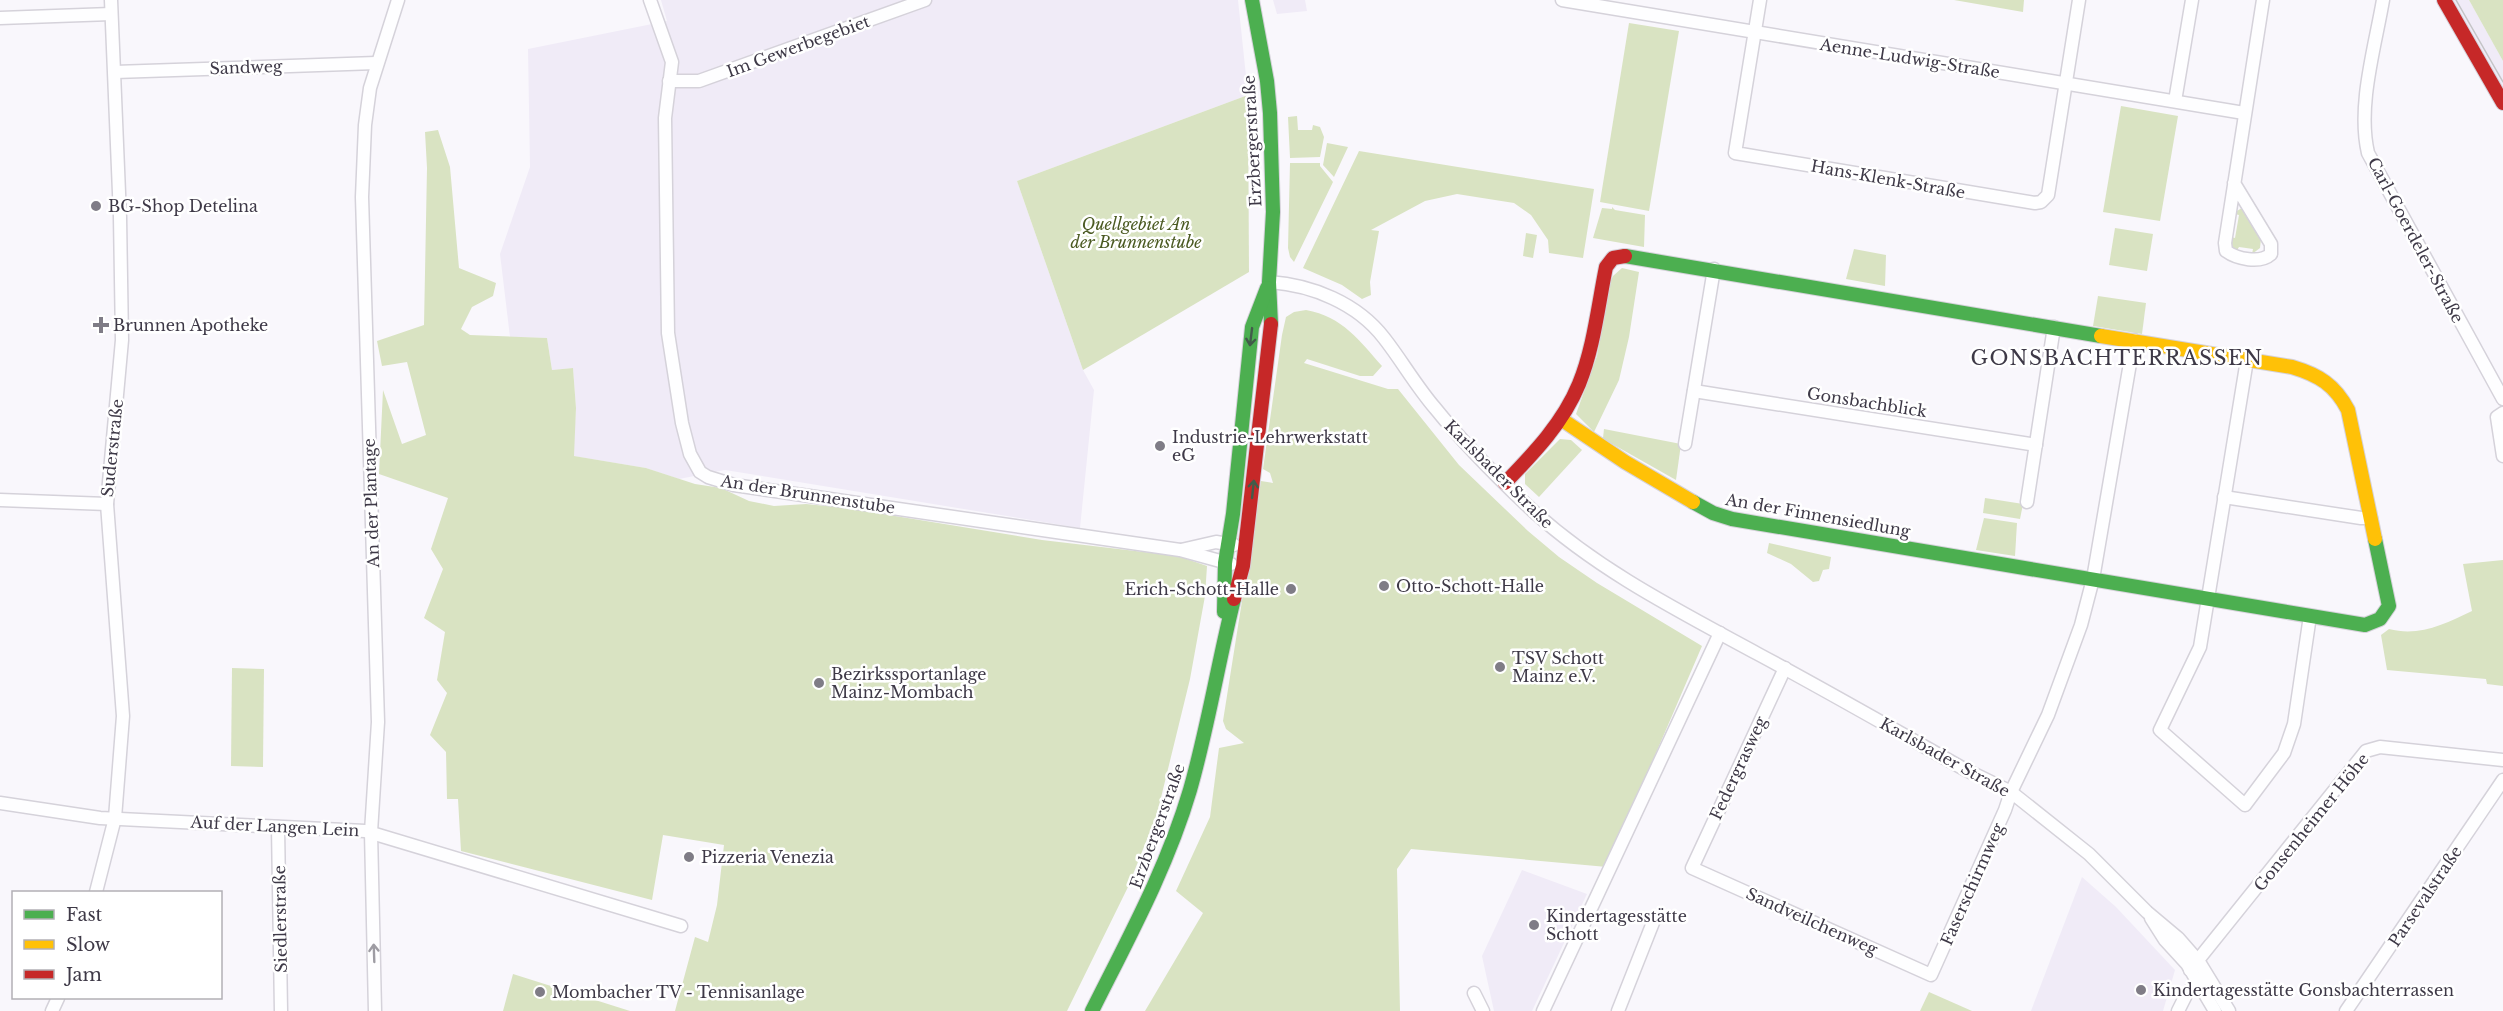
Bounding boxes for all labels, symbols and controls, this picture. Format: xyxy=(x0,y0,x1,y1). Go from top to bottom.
street label: Im Gewerbegebiet xyxy=(724,11,872,81)
street label: Aenne-Ludwig-Straße xyxy=(1818,34,2001,82)
street label: Sandweg xyxy=(209,56,283,78)
street label: Erzbergerstraße xyxy=(1239,75,1265,207)
street label: Carl-Goerdeler-Straße xyxy=(2364,154,2468,326)
street label: Hans-Klenk-Straße xyxy=(1809,156,1967,202)
place label: BG-Shop Detelina xyxy=(108,196,258,216)
marker: BG-Shop Detelina xyxy=(89,199,103,213)
park label: Quellgebiet An der Brunnenstube xyxy=(1070,214,1202,252)
place label: Brunnen Apotheke xyxy=(113,315,268,335)
marker: Brunnen Apotheke xyxy=(94,318,108,332)
one-way arrow xyxy=(1245,327,1256,347)
district label: GONSBACHTERRASSEN xyxy=(1971,346,2263,370)
street label: Gonsbachblick xyxy=(1806,383,1929,421)
street label: Suderstraße xyxy=(97,398,127,498)
street label: Karlsbader Straße xyxy=(1441,416,1557,532)
place label: Industrie-Lehrwerkstatt eG xyxy=(1172,427,1368,465)
street label: An der Plantage xyxy=(359,438,383,569)
marker: Industrie-Lehrwerkstatt eG xyxy=(1153,439,1167,453)
street label: An der Brunnenstube xyxy=(718,470,897,518)
one-way arrow xyxy=(1248,480,1259,500)
street label: An der Finnensiedlung xyxy=(1723,489,1912,541)
place label: Otto-Schott-Halle xyxy=(1396,576,1544,596)
place label: Erich-Schott-Halle xyxy=(1124,579,1279,599)
marker: Otto-Schott-Halle xyxy=(1377,579,1391,593)
marker: Erich-Schott-Halle xyxy=(1284,582,1298,596)
place label: TSV Schott Mainz e.V. xyxy=(1512,648,1604,686)
marker: TSV Schott Mainz e.V. xyxy=(1493,660,1507,674)
place label: Bezirkssportanlage Mainz-Mombach xyxy=(831,664,986,702)
marker: Bezirkssportanlage Mainz-Mombach xyxy=(812,676,826,690)
street label: Federgrasweg xyxy=(1705,713,1771,823)
street label: Karlsbader Straße xyxy=(1877,713,2013,801)
street label: Gonsenheimer Höhe xyxy=(2249,749,2373,895)
street label: Erzbergerstraße xyxy=(1125,761,1189,891)
street label: Auf der Langen Lein xyxy=(189,812,360,840)
street label: Faserschirmweg xyxy=(1936,819,2008,948)
street label: Parsevalstraße xyxy=(2384,842,2466,950)
place label: Pizzeria Venezia xyxy=(701,847,834,867)
marker: Pizzeria Venezia xyxy=(682,850,696,864)
street label: Siedlerstraße xyxy=(269,865,291,973)
street label: Sandveilchenweg xyxy=(1743,883,1881,959)
legend xyxy=(12,891,222,999)
text: Fast xyxy=(66,904,103,926)
place label: Kindertagesstätte Schott xyxy=(1546,906,1687,944)
marker: Kindertagesstätte Schott xyxy=(1527,918,1541,932)
text: Slow xyxy=(66,934,111,956)
one-way arrow xyxy=(368,943,379,963)
text: Jam xyxy=(64,964,102,986)
place label: Kindertagesstätte Gonsbachterrassen xyxy=(2153,980,2454,1000)
place label: Mombacher TV - Tennisanlage xyxy=(552,982,805,1002)
marker: Kindertagesstätte Gonsbachterrassen xyxy=(2134,983,2148,997)
marker: Mombacher TV - Tennisanlage xyxy=(533,985,547,999)

